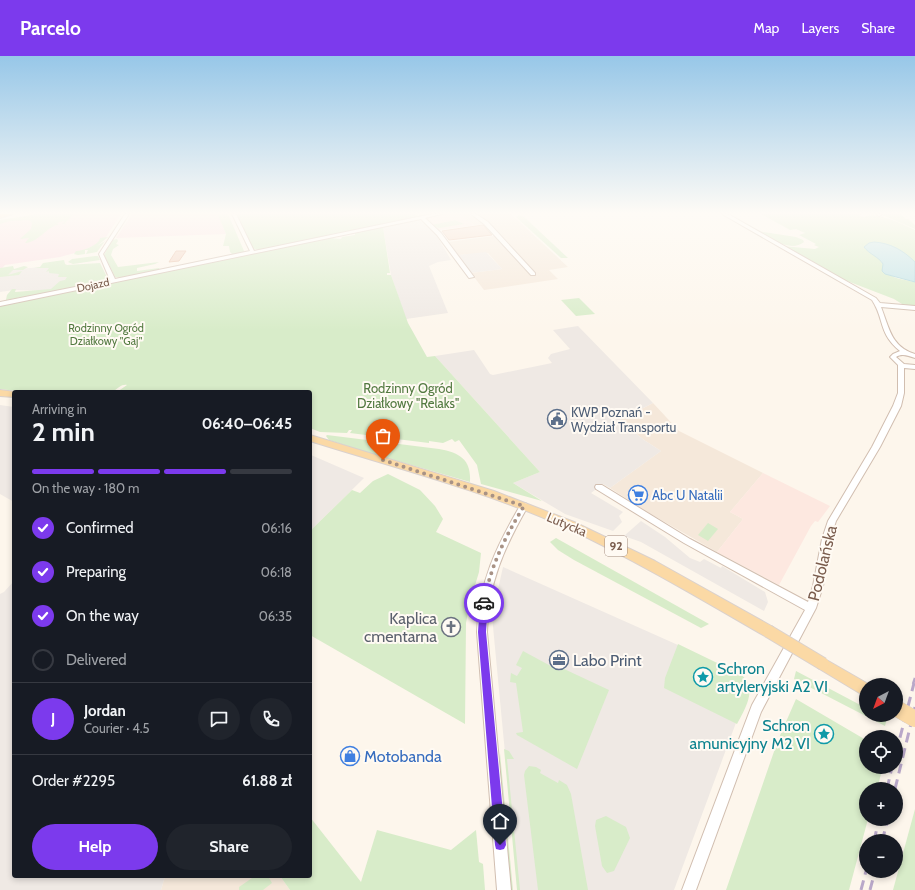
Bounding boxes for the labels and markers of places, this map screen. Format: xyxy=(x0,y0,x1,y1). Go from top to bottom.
place label: KWP Poznań - Wydział Transportu xyxy=(571,404,677,435)
public building icon: KWP Poznań - Wydział Transportu xyxy=(546,408,568,430)
pin xyxy=(366,419,400,460)
supermarket icon: Abc U Natalii xyxy=(627,484,649,506)
place label: Abc U Natalii xyxy=(652,487,723,503)
place label: Kaplica cmentarna xyxy=(364,609,437,646)
church icon: Kaplica cmentarna xyxy=(440,616,462,638)
office icon: Labo Print xyxy=(548,649,570,671)
place label: Labo Print xyxy=(573,651,642,670)
place label: Schron artyleryjski A2 VI xyxy=(717,659,828,696)
place icon: Schron artyleryjski A2 VI xyxy=(692,666,714,688)
place label: Schron amunicyjny M2 VI xyxy=(690,716,810,753)
place icon: Schron amunicyjny M2 VI xyxy=(813,723,835,745)
shop icon: Motobanda xyxy=(339,745,361,767)
place label: Motobanda xyxy=(364,747,442,766)
pin xyxy=(483,804,517,845)

